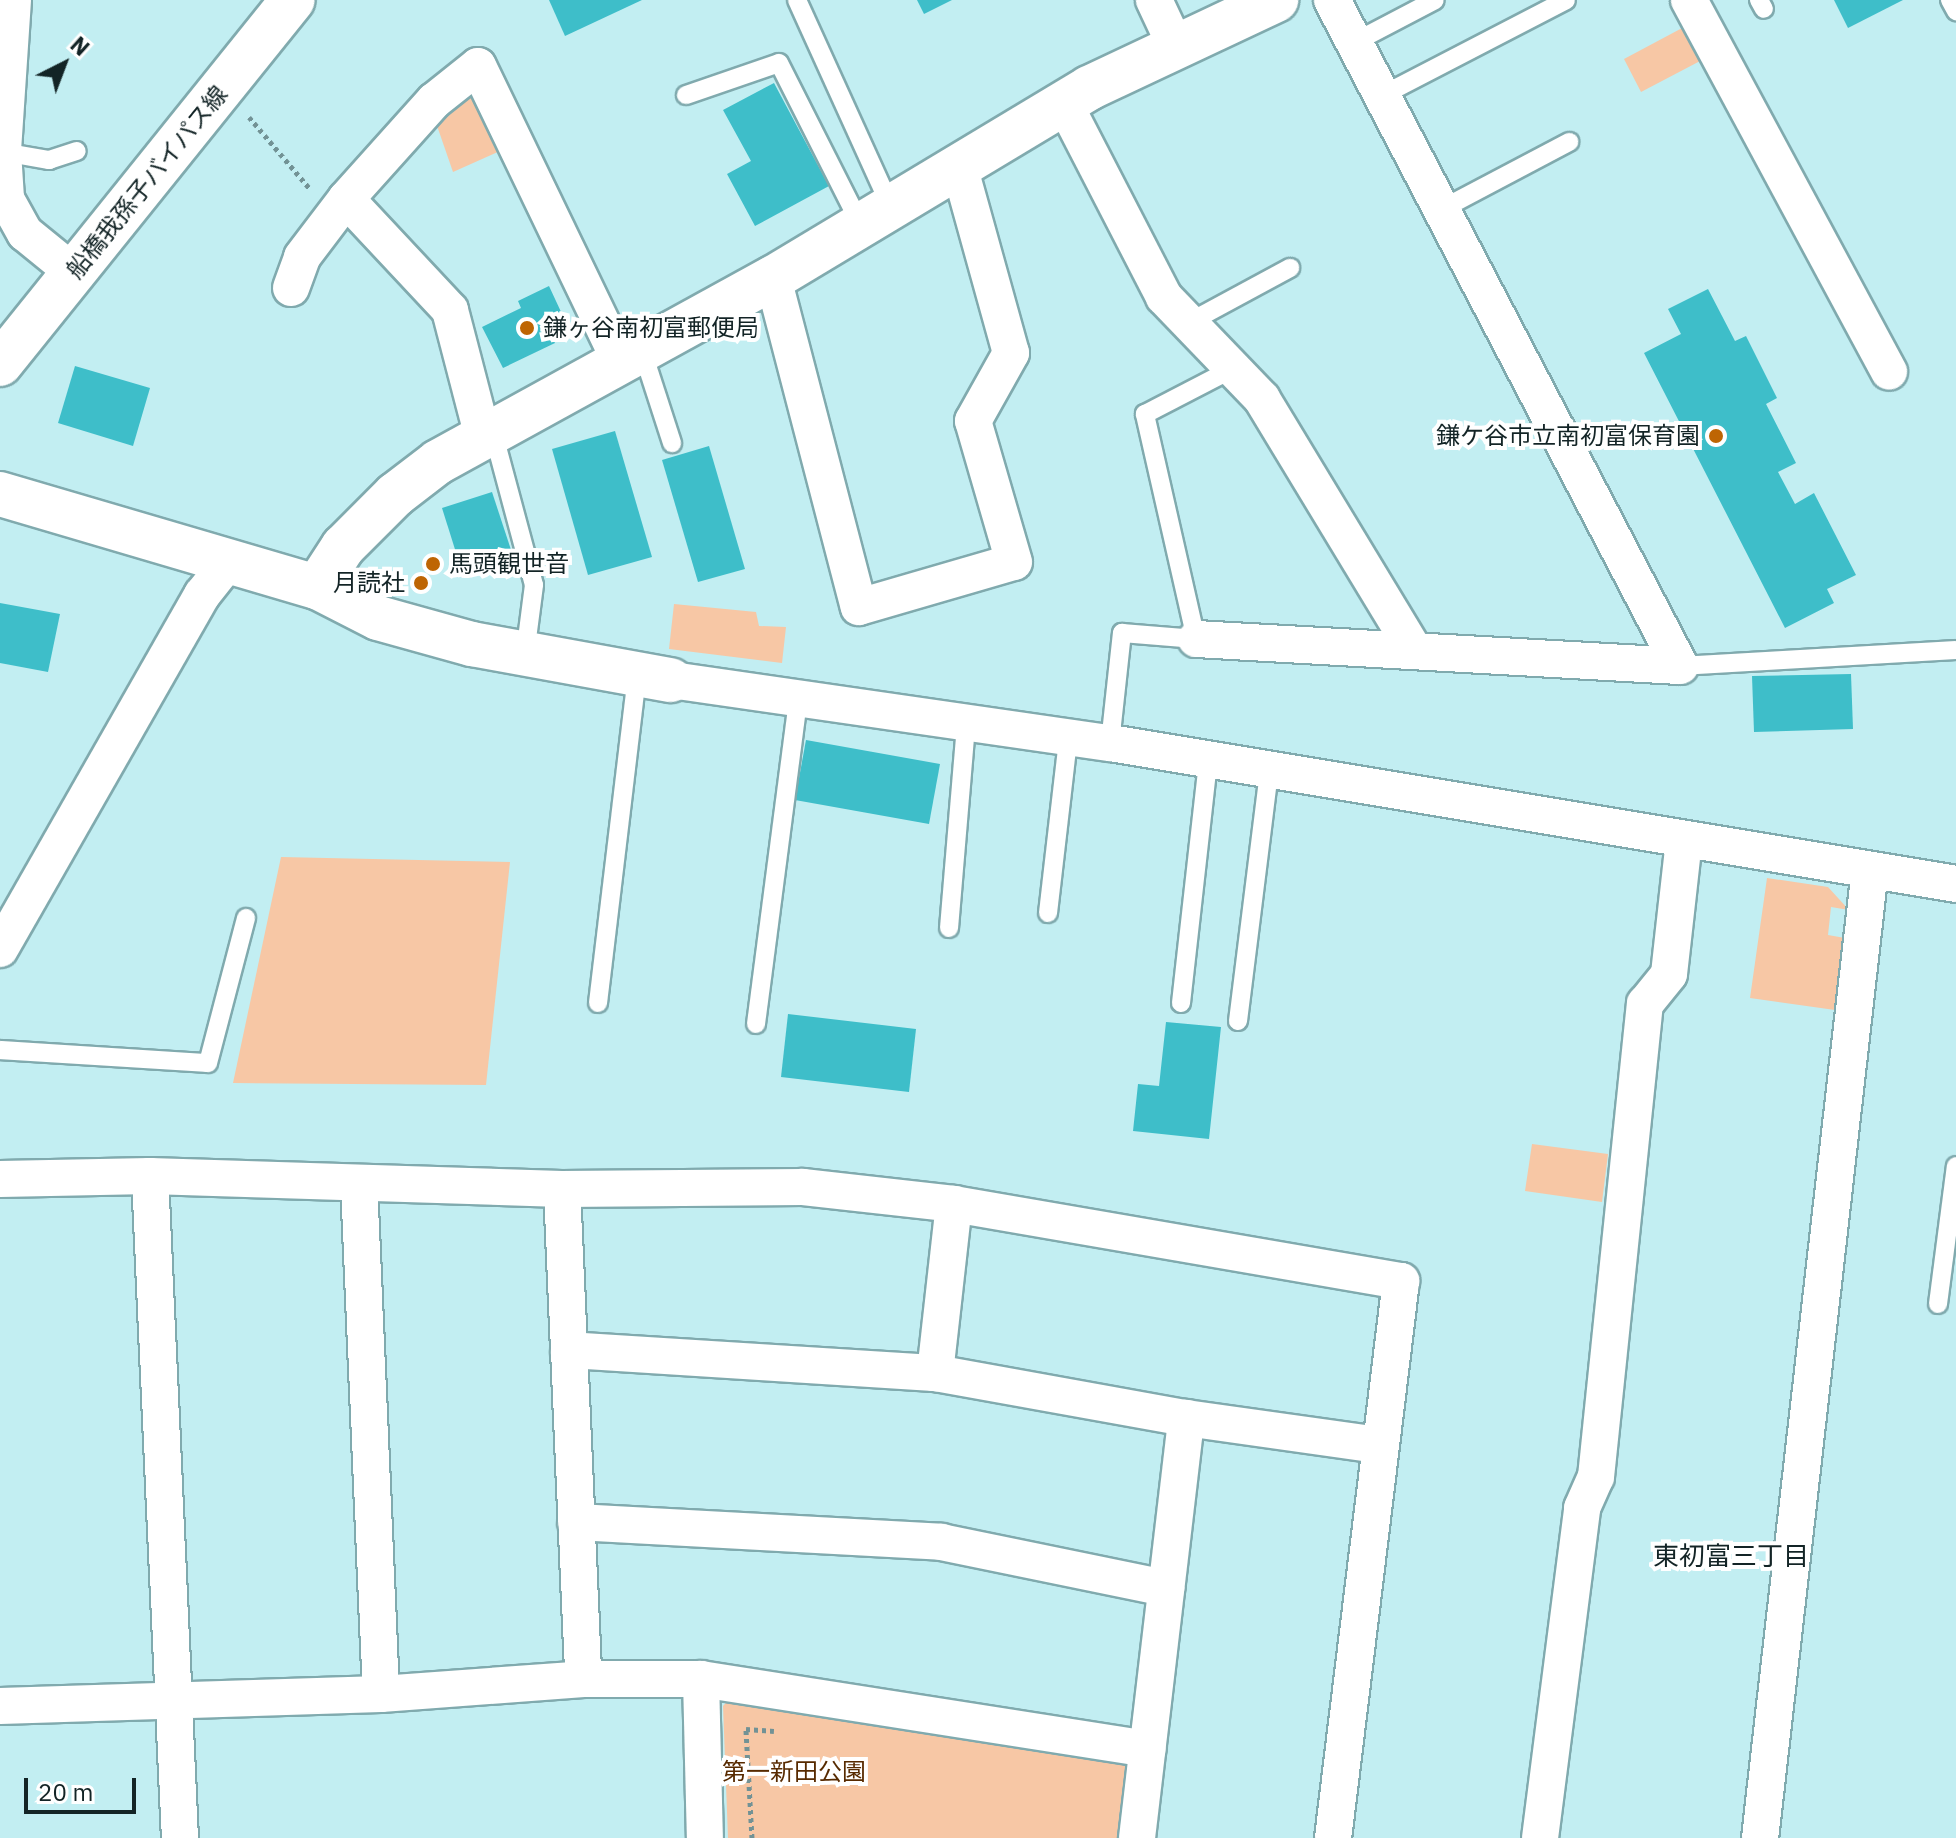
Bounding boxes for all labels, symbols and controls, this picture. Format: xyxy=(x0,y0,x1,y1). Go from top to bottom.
north arrow xyxy=(24,24,104,104)
text: N xyxy=(65,30,96,62)
street label: 船橋我孫子バイパス線 xyxy=(60,80,234,284)
place label: 鎌ヶ谷南初富郵便局 xyxy=(543,314,759,342)
marker: 鎌ヶ谷南初富郵便局 xyxy=(518,319,536,337)
place label: 鎌ケ谷市立南初富保育園 xyxy=(1436,422,1700,450)
marker: 鎌ケ谷市立南初富保育園 xyxy=(1707,427,1725,445)
place label: 馬頭観世音 xyxy=(449,550,569,578)
marker: 馬頭観世音 xyxy=(424,555,442,573)
place label: 月読社 xyxy=(333,569,405,597)
marker: 月読社 xyxy=(412,574,430,592)
district label: 東初富三丁目 xyxy=(1653,1540,1809,1572)
park label: 第一新田公園 xyxy=(722,1758,866,1786)
scale bar xyxy=(28,1762,140,1812)
text: 20 m xyxy=(38,1776,93,1808)

